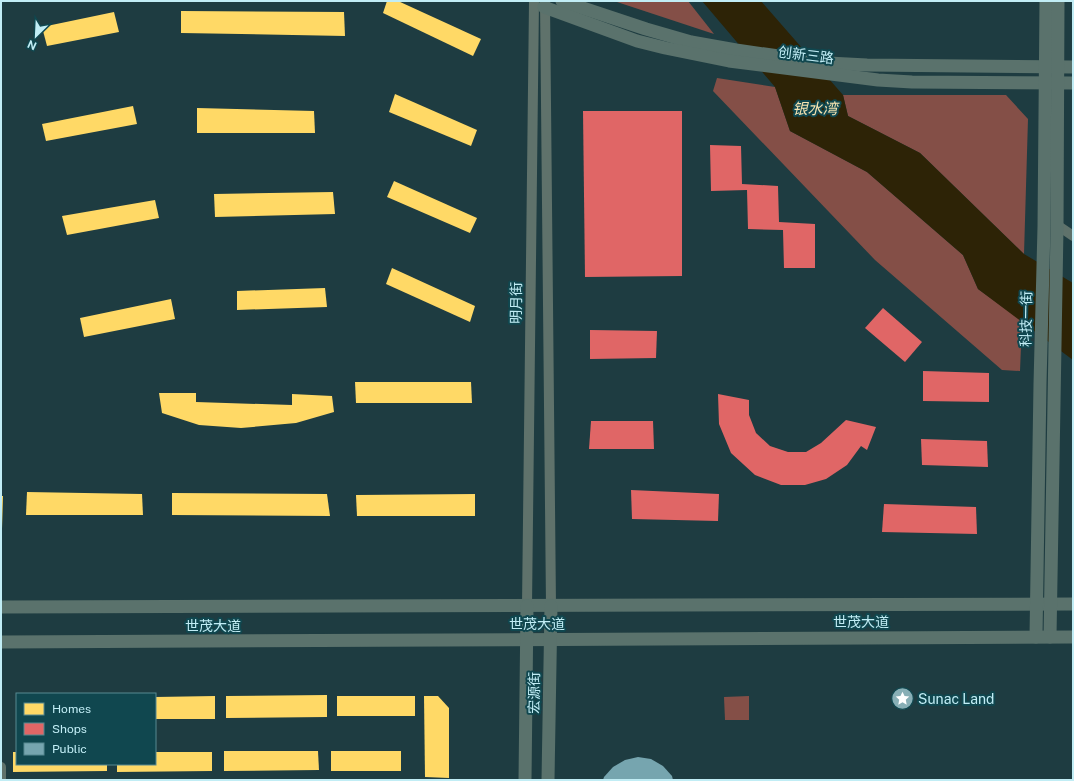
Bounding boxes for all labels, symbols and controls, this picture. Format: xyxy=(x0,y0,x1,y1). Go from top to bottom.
north arrow xyxy=(16,16,56,56)
text: N xyxy=(26,38,38,52)
street label: 创新三路 xyxy=(777,44,835,66)
water label: 银水湾 xyxy=(792,100,840,117)
street label: 明月街 xyxy=(508,282,524,324)
street label: 科技一街 xyxy=(1018,291,1034,347)
street label: 世茂大道 xyxy=(833,614,889,630)
street label: 世茂大道 xyxy=(509,616,565,632)
street label: 世茂大道 xyxy=(185,618,241,634)
street label: 宏源街 xyxy=(526,672,542,714)
place icon: Sunac Land xyxy=(889,686,915,712)
place label: Sunac Land xyxy=(918,691,994,707)
legend xyxy=(16,693,156,765)
text: Homes xyxy=(52,702,91,716)
text: Shops xyxy=(52,722,87,736)
text: Public xyxy=(52,742,87,756)

